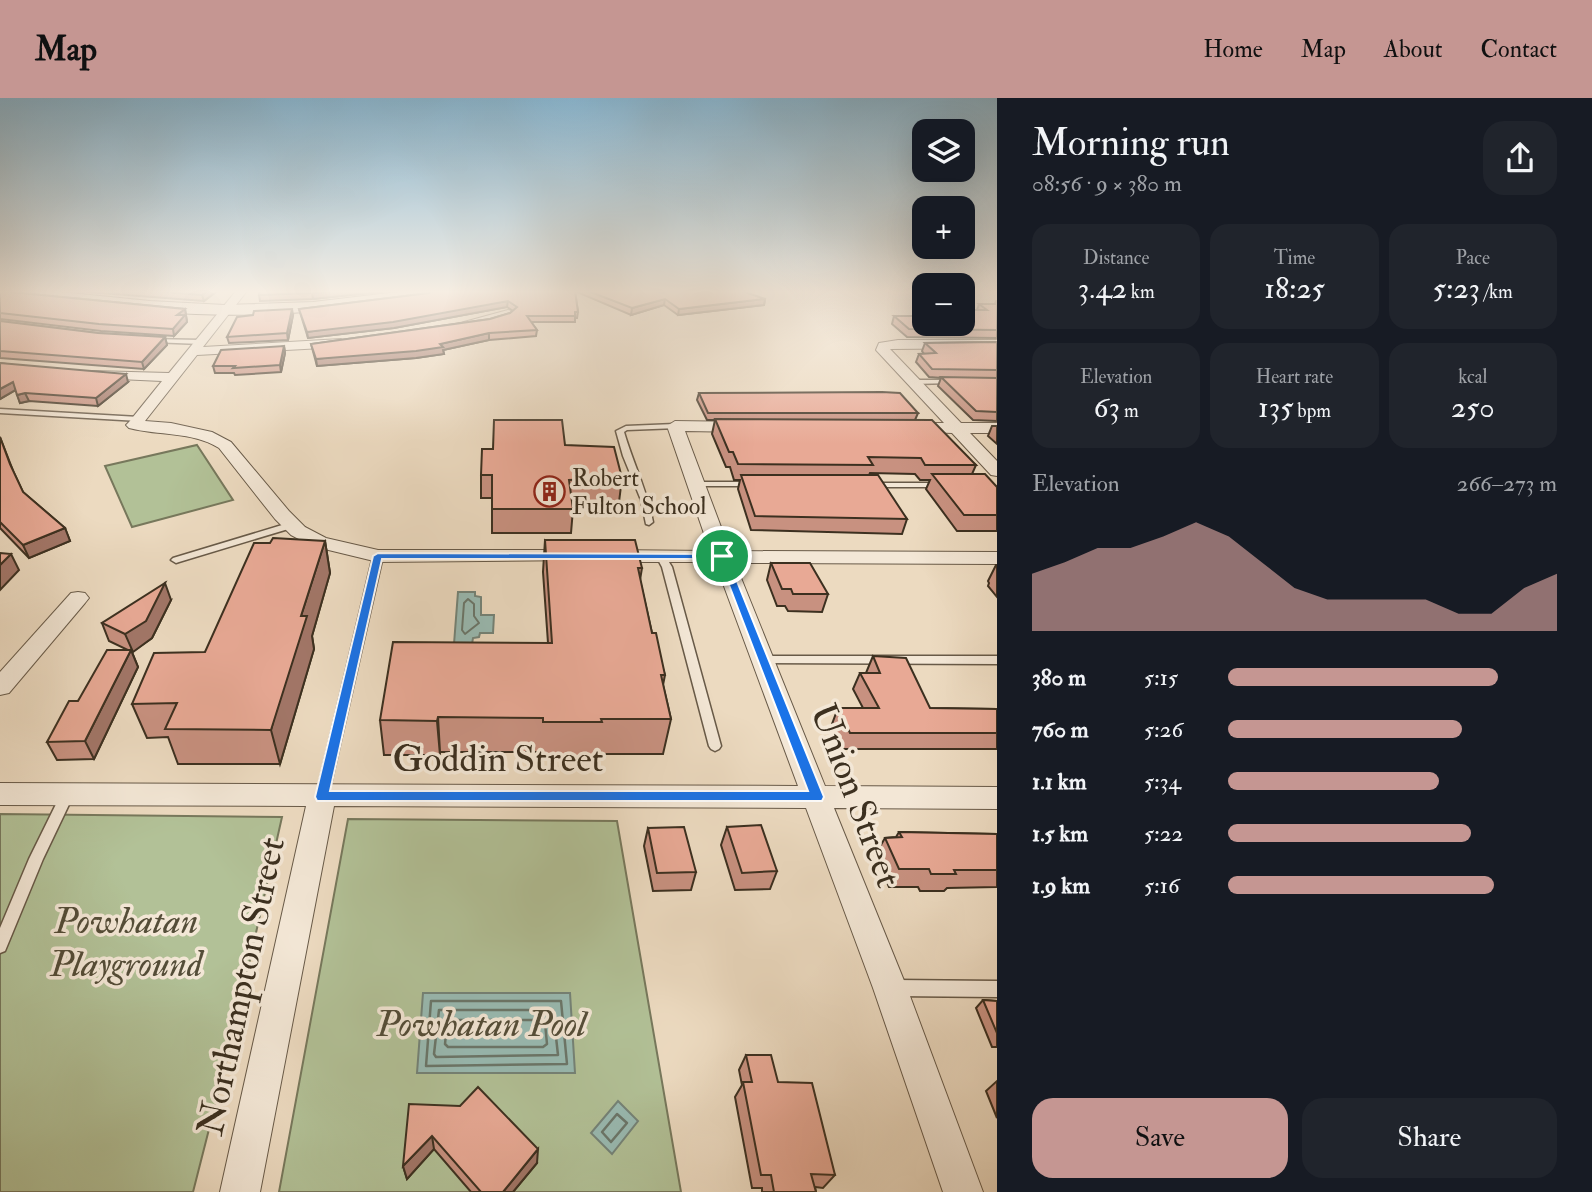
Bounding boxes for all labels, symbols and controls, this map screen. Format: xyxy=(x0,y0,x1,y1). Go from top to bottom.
text: Map xyxy=(35,29,97,70)
text: Home xyxy=(1203,34,1263,65)
text: Map xyxy=(1301,34,1346,65)
text: About xyxy=(1384,34,1443,65)
text: Contact xyxy=(1481,34,1557,65)
map controls xyxy=(912,119,975,336)
button: layers xyxy=(912,119,975,182)
text: Morning run xyxy=(1032,119,1230,167)
button: share xyxy=(1483,121,1557,195)
text: 08:56 · 9 × 380 m xyxy=(1032,169,1182,198)
button: + xyxy=(912,196,975,259)
text: Distance xyxy=(1083,246,1149,270)
text: Time xyxy=(1274,246,1315,270)
text: Pace xyxy=(1456,246,1490,270)
text: 3.42 xyxy=(1078,270,1127,307)
text: 18:25 xyxy=(1264,270,1325,307)
text: 5:23 xyxy=(1433,270,1480,307)
button: − xyxy=(912,273,975,336)
text: km xyxy=(1127,280,1155,304)
text: /km xyxy=(1480,280,1513,304)
text: Elevation xyxy=(1080,365,1152,389)
text: Heart rate xyxy=(1256,365,1333,389)
text: kcal xyxy=(1458,365,1487,389)
text: 63 xyxy=(1093,389,1120,426)
text: 135 xyxy=(1258,389,1293,426)
text: 250 xyxy=(1451,389,1495,426)
text: m xyxy=(1120,399,1139,423)
text: bpm xyxy=(1293,399,1331,423)
place label: Robert Fulton School xyxy=(572,463,706,522)
text: Elevation xyxy=(1032,469,1120,498)
text: 266–273 m xyxy=(1457,469,1557,498)
building icon: Robert Fulton School xyxy=(532,475,566,509)
pin xyxy=(692,526,752,586)
icon: arrive xyxy=(703,537,741,575)
text: 380 m xyxy=(1032,663,1086,692)
text: 5:15 xyxy=(1144,663,1178,692)
street label: Union Street xyxy=(799,697,912,894)
text: 760 m xyxy=(1032,715,1089,744)
text: 5:26 xyxy=(1144,715,1183,744)
street label: Goddin Street xyxy=(392,736,604,783)
text: 1.1 km xyxy=(1032,767,1087,796)
text: 5:34 xyxy=(1144,767,1181,796)
text: 1.5 km xyxy=(1032,819,1088,848)
text: 5:22 xyxy=(1144,819,1183,848)
street label: Northampton Street xyxy=(187,833,296,1140)
text: 1.9 km xyxy=(1032,871,1090,900)
text: 5:16 xyxy=(1144,871,1180,900)
park label: Powhatan Playground xyxy=(48,898,205,988)
park label: Powhatan Pool xyxy=(375,1001,589,1048)
button: Save xyxy=(1032,1098,1288,1178)
button: Share xyxy=(1302,1098,1557,1178)

